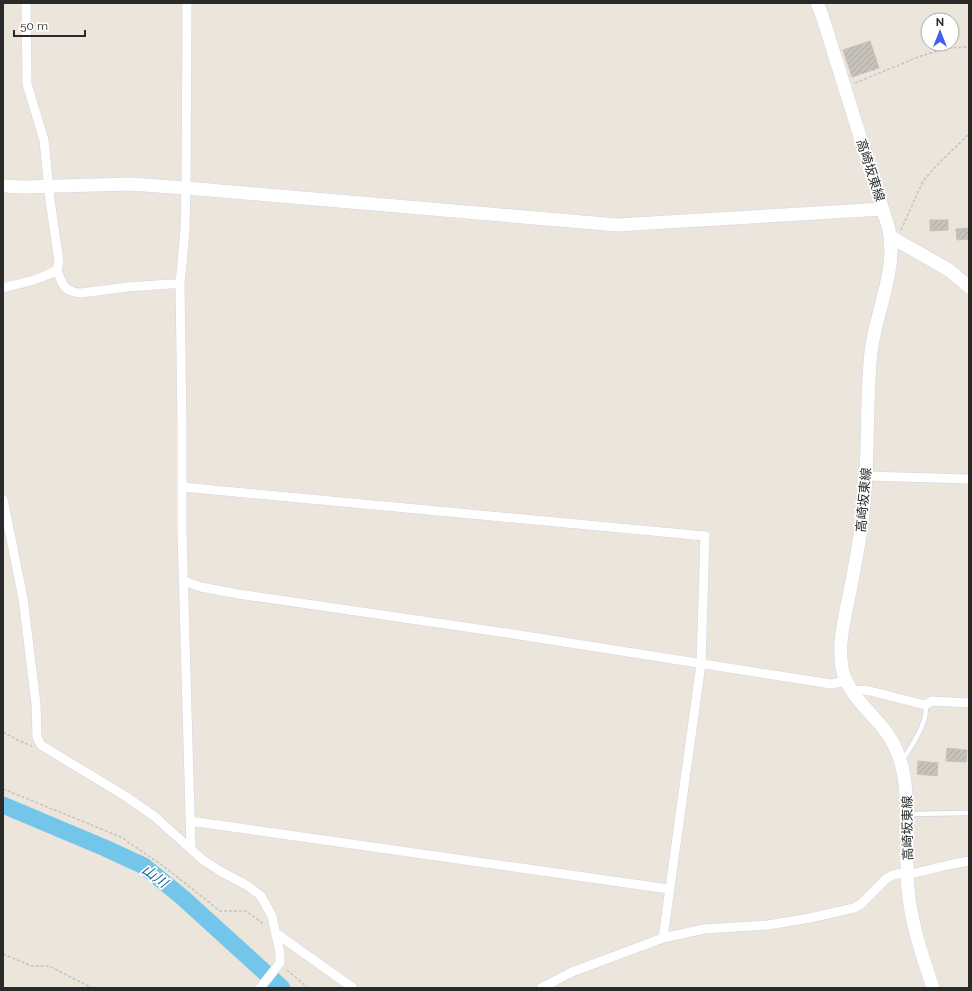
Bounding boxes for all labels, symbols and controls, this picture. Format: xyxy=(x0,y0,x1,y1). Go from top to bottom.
scale bar xyxy=(14,12,85,38)
north arrow xyxy=(920,12,960,52)
text: N xyxy=(936,16,944,29)
text: 50 m xyxy=(20,19,48,33)
street label: 高崎坂東線 xyxy=(853,137,888,203)
street label: 高崎坂東線 xyxy=(853,467,874,533)
street label: 高崎坂東線 xyxy=(899,795,916,861)
water label: 山川 xyxy=(139,861,173,892)

